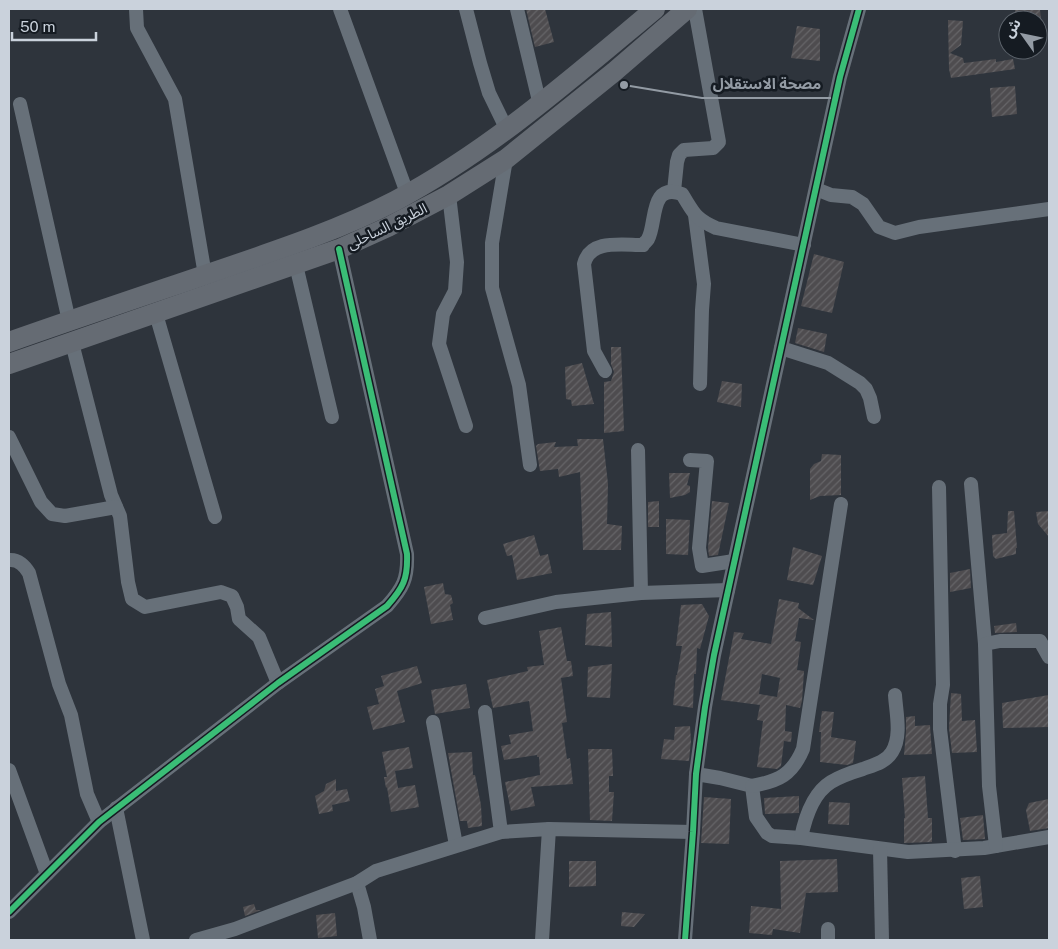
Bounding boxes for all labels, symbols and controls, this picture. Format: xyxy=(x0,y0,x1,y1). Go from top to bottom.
scale bar xyxy=(12,10,96,42)
north arrow xyxy=(998,10,1048,60)
text: ش xyxy=(1000,16,1024,40)
text: 50 m xyxy=(20,18,55,35)
callout: مصحة الاستقلال xyxy=(702,68,831,98)
text: مصحة الاستقلال xyxy=(713,75,821,93)
street label: الطريق الساحلى xyxy=(345,200,430,254)

